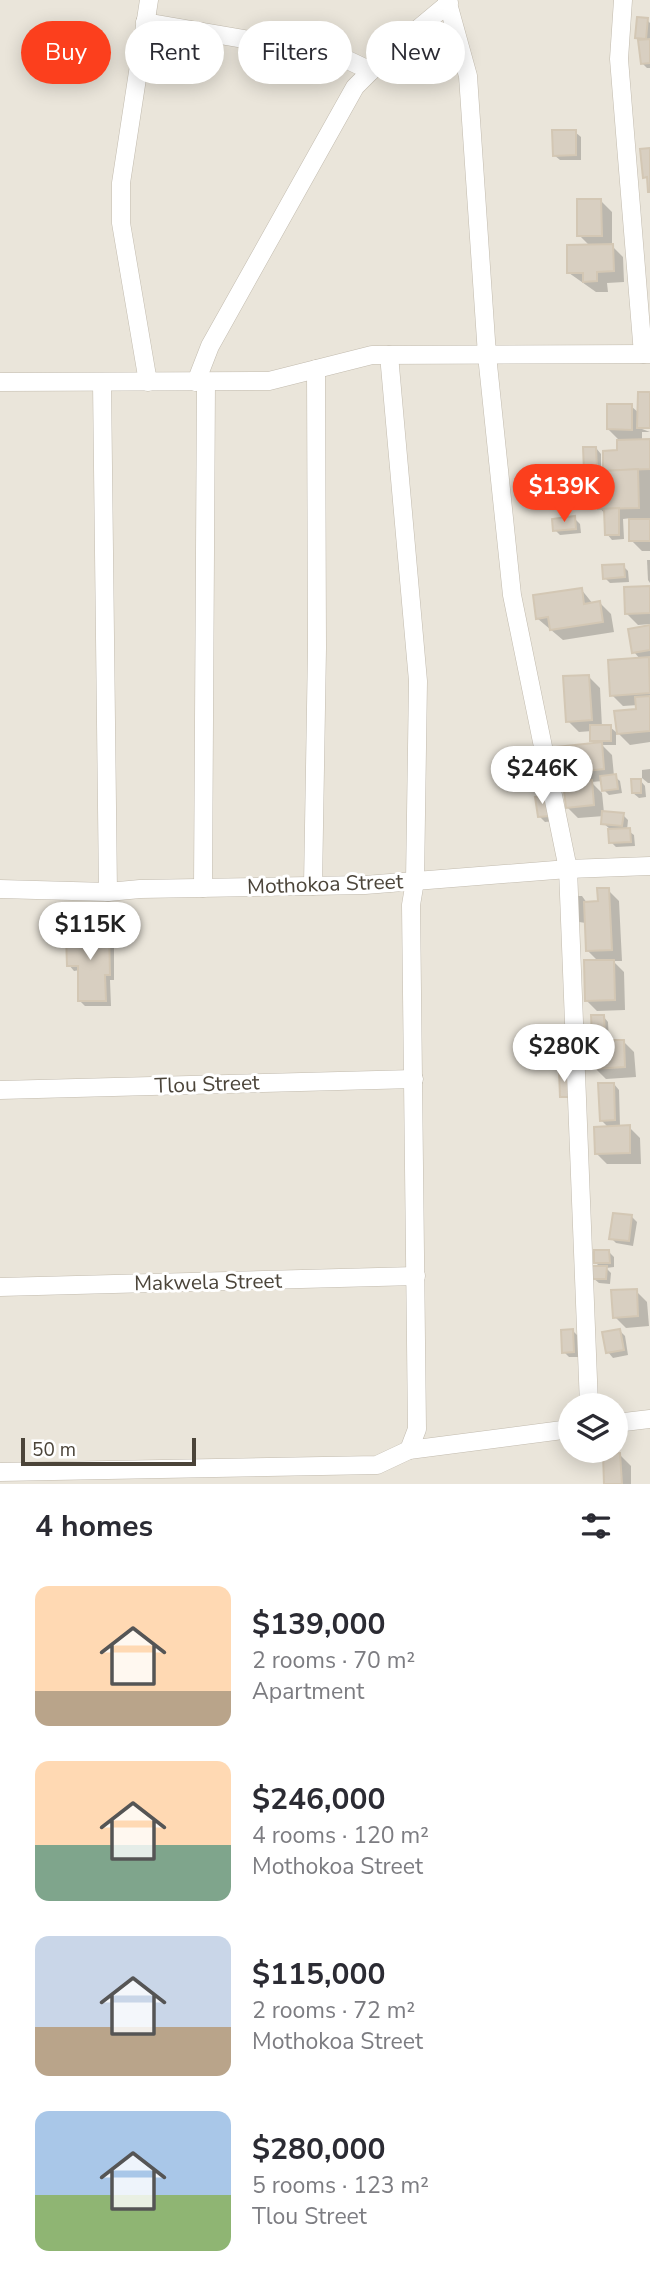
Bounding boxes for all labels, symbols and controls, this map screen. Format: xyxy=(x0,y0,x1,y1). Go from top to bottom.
chip: Buy xyxy=(21,21,111,84)
chip: Rent xyxy=(125,21,224,84)
chip: Filters xyxy=(238,21,352,84)
chip: New xyxy=(366,21,465,84)
pin: $139K xyxy=(515,464,613,524)
text: $139K xyxy=(529,471,599,502)
pin: $246K xyxy=(493,746,591,806)
text: $246K xyxy=(507,753,577,784)
street label: Mothokoa Street xyxy=(246,867,404,901)
pin: $115K xyxy=(41,902,139,962)
text: $115K xyxy=(55,909,125,940)
pin: $280K xyxy=(515,1024,613,1084)
text: $280K xyxy=(529,1031,599,1062)
street label: Tlou Street xyxy=(154,1068,261,1100)
street label: Makwela Street xyxy=(134,1267,283,1297)
map controls xyxy=(558,1393,628,1463)
button: layers xyxy=(558,1393,628,1463)
scale bar xyxy=(21,1435,196,1467)
text: 50 m xyxy=(32,1437,76,1463)
text: 4 homes xyxy=(35,1506,153,1547)
icon: filters xyxy=(577,1507,615,1545)
text: $139,000 xyxy=(252,1604,385,1645)
icon: home xyxy=(91,1614,175,1698)
text: 2 rooms · 70 m² xyxy=(252,1645,415,1676)
text: Apartment xyxy=(252,1676,364,1707)
text: $246,000 xyxy=(252,1779,385,1820)
icon: home xyxy=(91,1789,175,1873)
text: 4 rooms · 120 m² xyxy=(252,1820,429,1851)
text: Mothokoa Street xyxy=(252,1851,423,1882)
text: $115,000 xyxy=(252,1954,385,1995)
icon: home xyxy=(91,1964,175,2048)
text: 2 rooms · 72 m² xyxy=(252,1995,415,2026)
text: Mothokoa Street xyxy=(252,2026,423,2057)
text: $280,000 xyxy=(252,2129,385,2170)
icon: home xyxy=(91,2139,175,2223)
text: 5 rooms · 123 m² xyxy=(252,2170,429,2201)
text: Tlou Street xyxy=(252,2201,367,2232)

